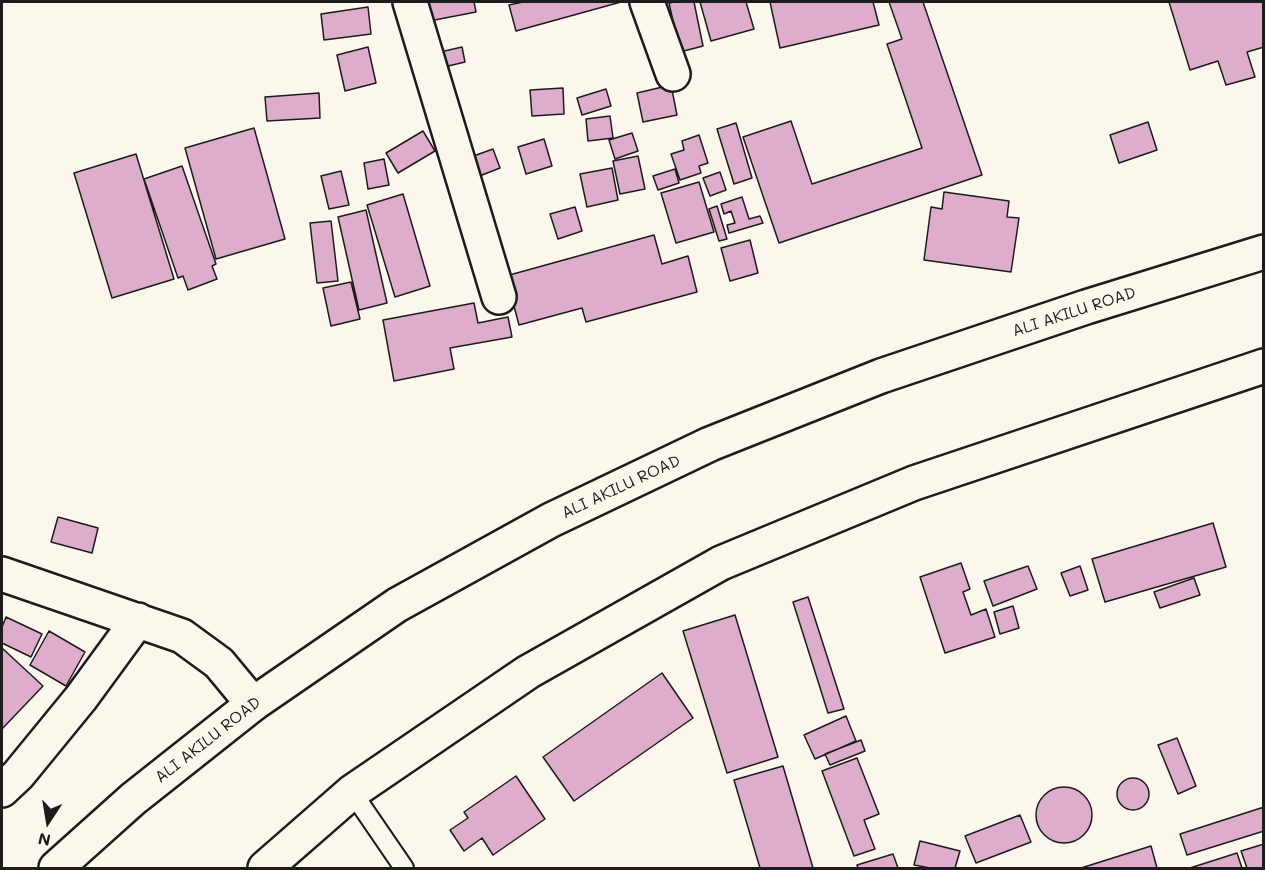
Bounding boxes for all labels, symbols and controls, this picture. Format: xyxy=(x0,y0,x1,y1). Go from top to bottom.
street label: ALI AKILU ROAD xyxy=(1010,283,1138,341)
street label: ALI AKILU ROAD xyxy=(559,451,683,523)
street label: ALI AKILU ROAD xyxy=(151,693,265,787)
north arrow xyxy=(18,792,78,852)
text: N xyxy=(36,829,52,852)

